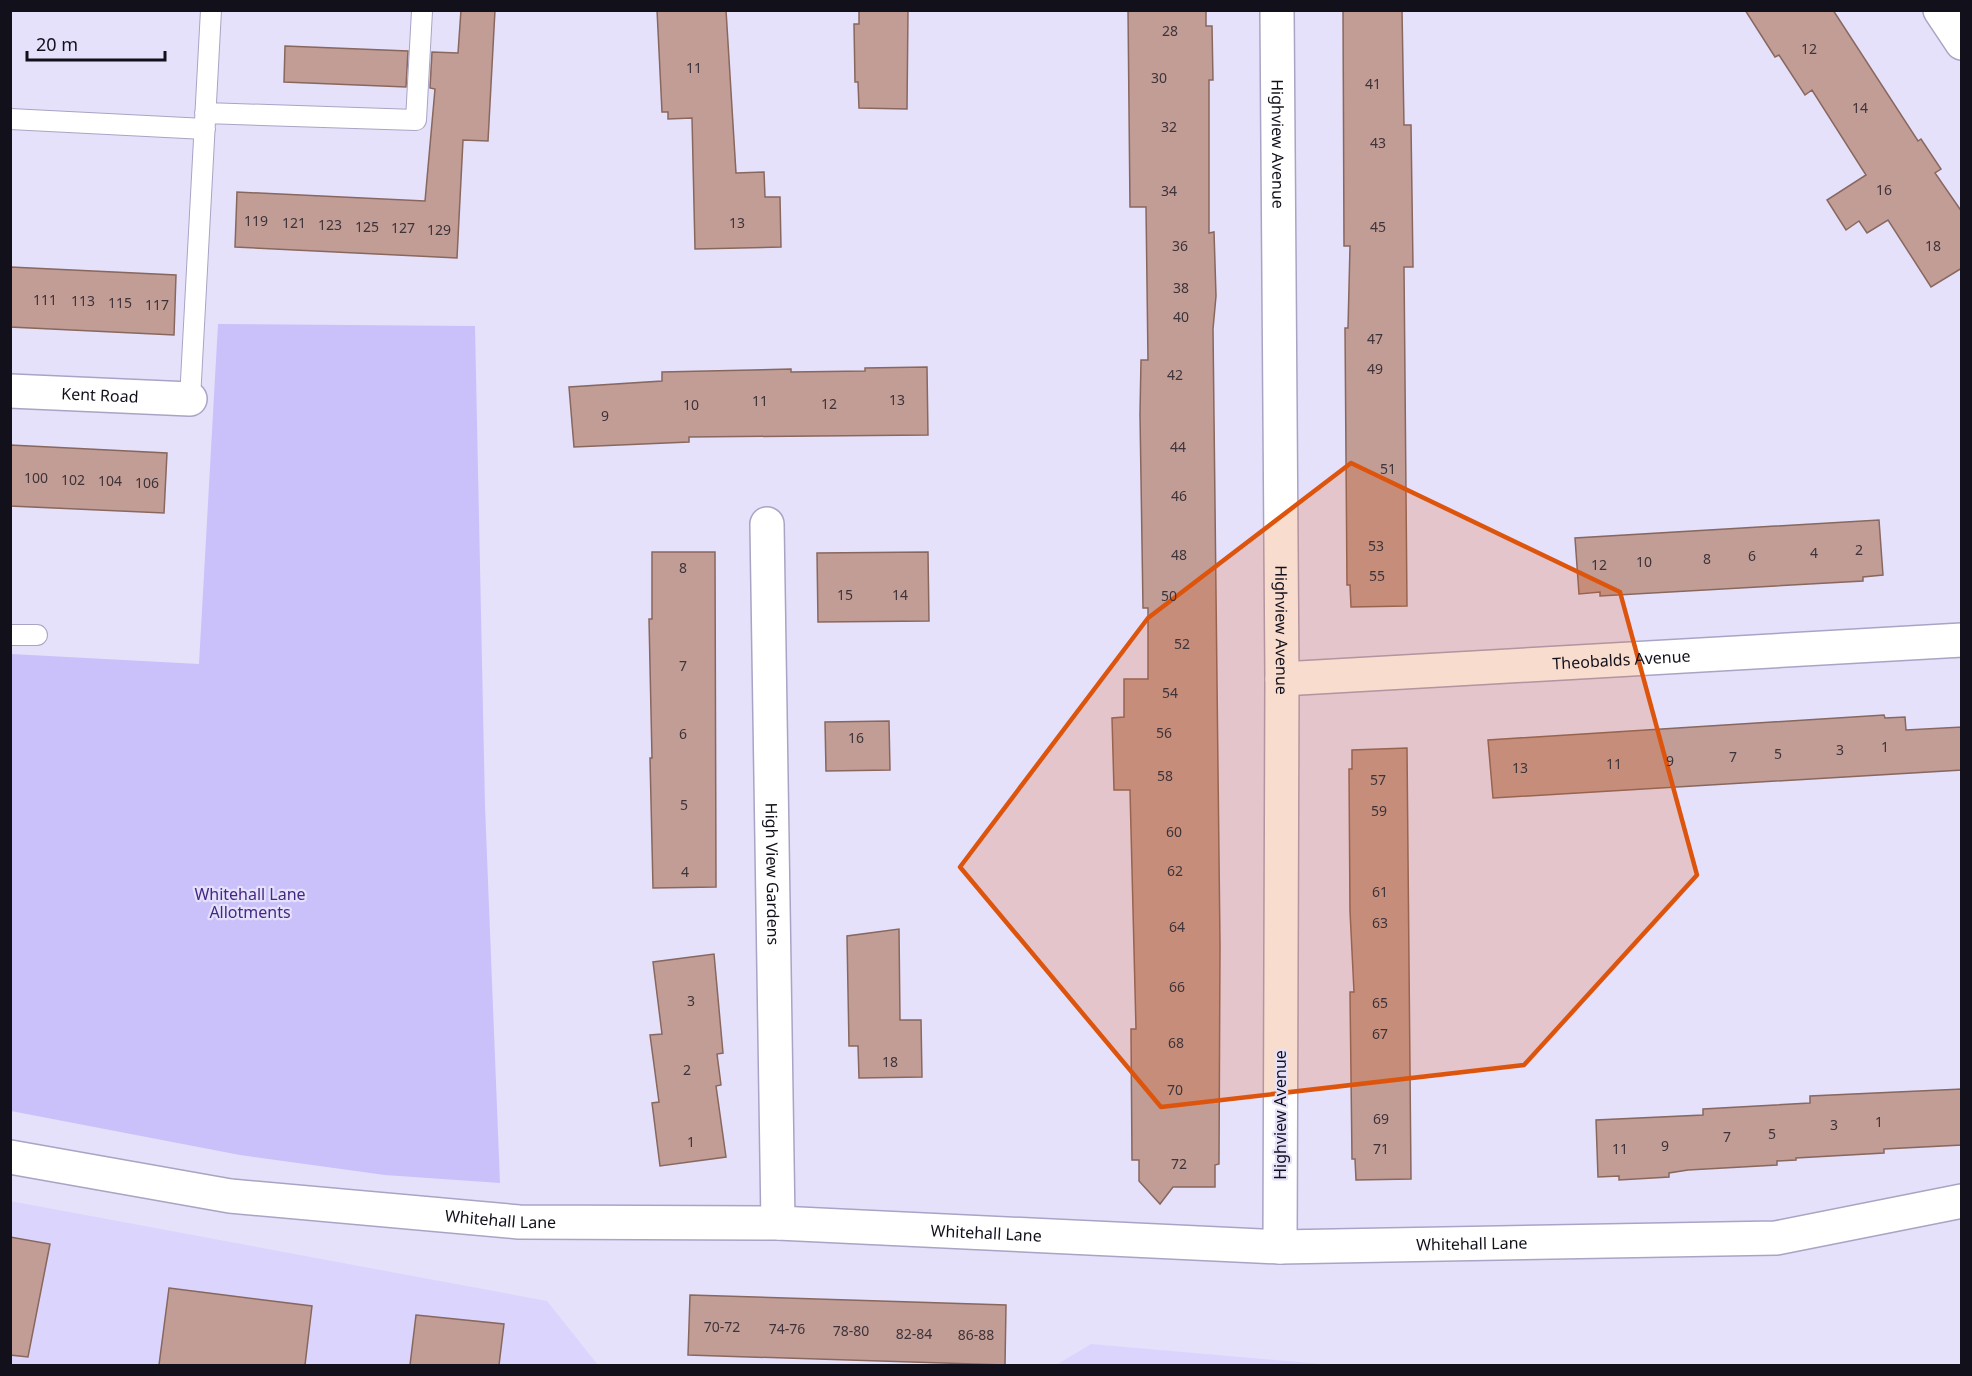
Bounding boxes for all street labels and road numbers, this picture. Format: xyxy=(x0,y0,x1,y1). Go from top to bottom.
street label: Highview Avenue xyxy=(1267,79,1289,209)
street label: Kent Road xyxy=(61,382,139,408)
street label: Highview Avenue xyxy=(1270,565,1293,695)
street label: Theobalds Avenue xyxy=(1552,645,1691,674)
street label: High View Gardens xyxy=(760,803,785,945)
street label: Highview Avenue xyxy=(1269,1050,1291,1180)
street label: Whitehall Lane xyxy=(444,1204,556,1233)
street label: Whitehall Lane xyxy=(930,1219,1042,1247)
street label: Whitehall Lane xyxy=(1416,1232,1528,1256)

